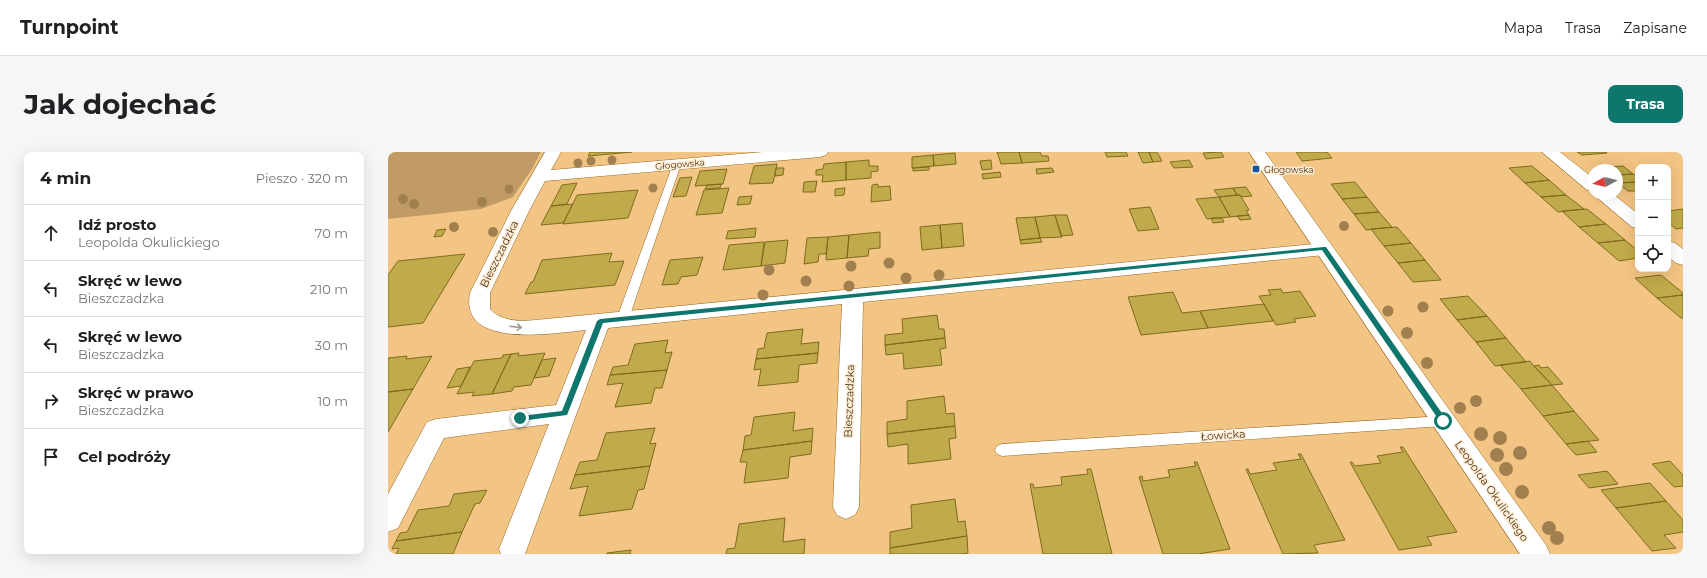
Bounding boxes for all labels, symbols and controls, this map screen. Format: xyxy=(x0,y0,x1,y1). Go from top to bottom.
text: Turnpoint xyxy=(20,16,119,39)
text: Mapa xyxy=(1504,19,1543,37)
text: Trasa xyxy=(1565,19,1601,37)
text: Zapisane xyxy=(1623,19,1687,37)
button: Trasa xyxy=(1608,85,1683,123)
text: Jak dojechać xyxy=(24,87,216,121)
street label: Głogowska xyxy=(655,156,705,172)
marker: Głogowska xyxy=(1251,164,1261,174)
place label: Głogowska xyxy=(1264,164,1314,175)
north arrow xyxy=(1587,164,1623,200)
map controls xyxy=(1635,164,1671,272)
button: + xyxy=(1635,164,1671,200)
text: 4 min xyxy=(40,168,91,188)
text: Pieszo · 320 m xyxy=(256,170,348,186)
button: − xyxy=(1635,200,1671,236)
text: Idź prosto xyxy=(78,215,156,234)
street label: Bieszczadzka xyxy=(477,218,521,290)
icon: ahead xyxy=(40,222,62,244)
text: 70 m xyxy=(315,225,348,241)
text: Leopolda Okulickiego xyxy=(78,234,220,250)
button: locate xyxy=(1635,236,1671,272)
text: Skręć w lewo xyxy=(78,271,182,290)
icon: left xyxy=(40,278,62,300)
text: 210 m xyxy=(310,281,348,297)
text: Bieszczadzka xyxy=(78,290,164,306)
one-way arrow xyxy=(509,324,522,331)
text: Skręć w lewo xyxy=(78,327,182,346)
icon: left xyxy=(40,334,62,356)
text: 30 m xyxy=(315,337,348,353)
text: Bieszczadzka xyxy=(78,346,164,362)
street label: Bieszczadzka xyxy=(841,364,857,438)
text: Skręć w prawo xyxy=(78,383,194,402)
icon: right xyxy=(40,390,62,412)
text: 10 m xyxy=(318,393,348,409)
text: Bieszczadzka xyxy=(78,402,164,418)
route end xyxy=(511,409,529,427)
route start xyxy=(1434,412,1452,430)
street label: Łowicka xyxy=(1200,426,1246,444)
street label: Leopolda Okulickiego xyxy=(1452,438,1532,544)
icon: arrive xyxy=(40,446,62,468)
text: Cel podróży xyxy=(78,447,170,466)

